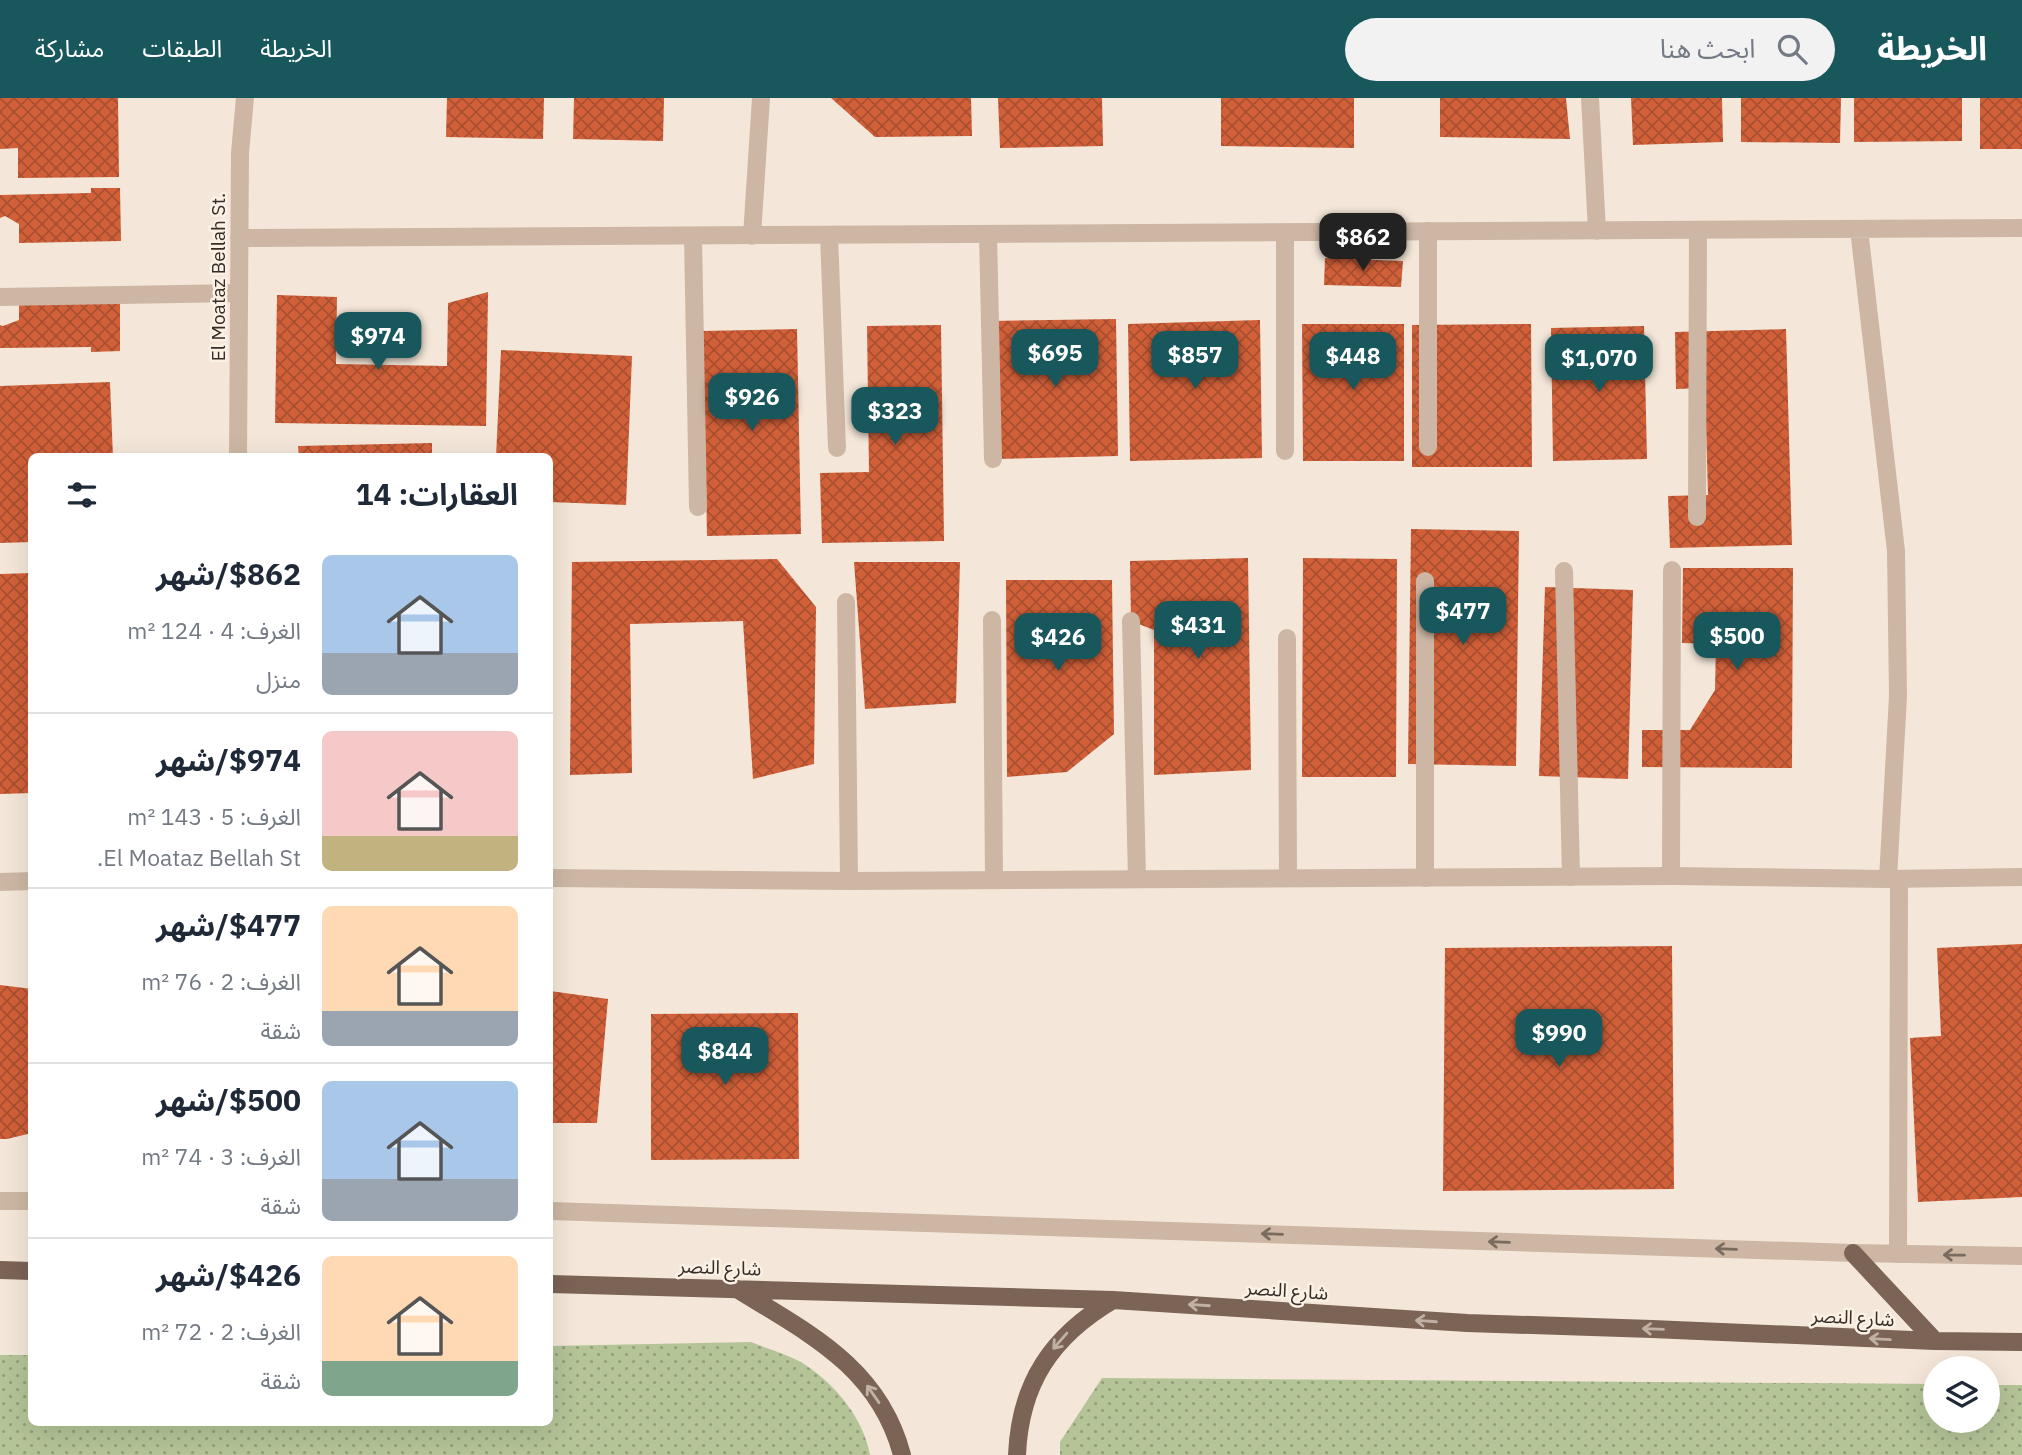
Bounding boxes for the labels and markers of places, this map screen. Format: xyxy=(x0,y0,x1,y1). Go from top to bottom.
pin: $862 xyxy=(1322,214,1404,273)
pin: $974 xyxy=(337,313,419,372)
pin: $695 xyxy=(1014,330,1096,389)
pin: $857 xyxy=(1154,331,1236,391)
pin: $448 xyxy=(1312,332,1394,392)
pin: $1,070 xyxy=(1542,334,1656,394)
pin: $926 xyxy=(711,374,793,433)
pin: $323 xyxy=(854,388,936,447)
pin: $477 xyxy=(1422,588,1504,647)
pin: $431 xyxy=(1157,602,1239,661)
pin: $500 xyxy=(1696,612,1778,672)
pin: $426 xyxy=(1017,614,1099,673)
pin: $990 xyxy=(1518,1010,1600,1069)
pin: $844 xyxy=(684,1028,766,1087)

